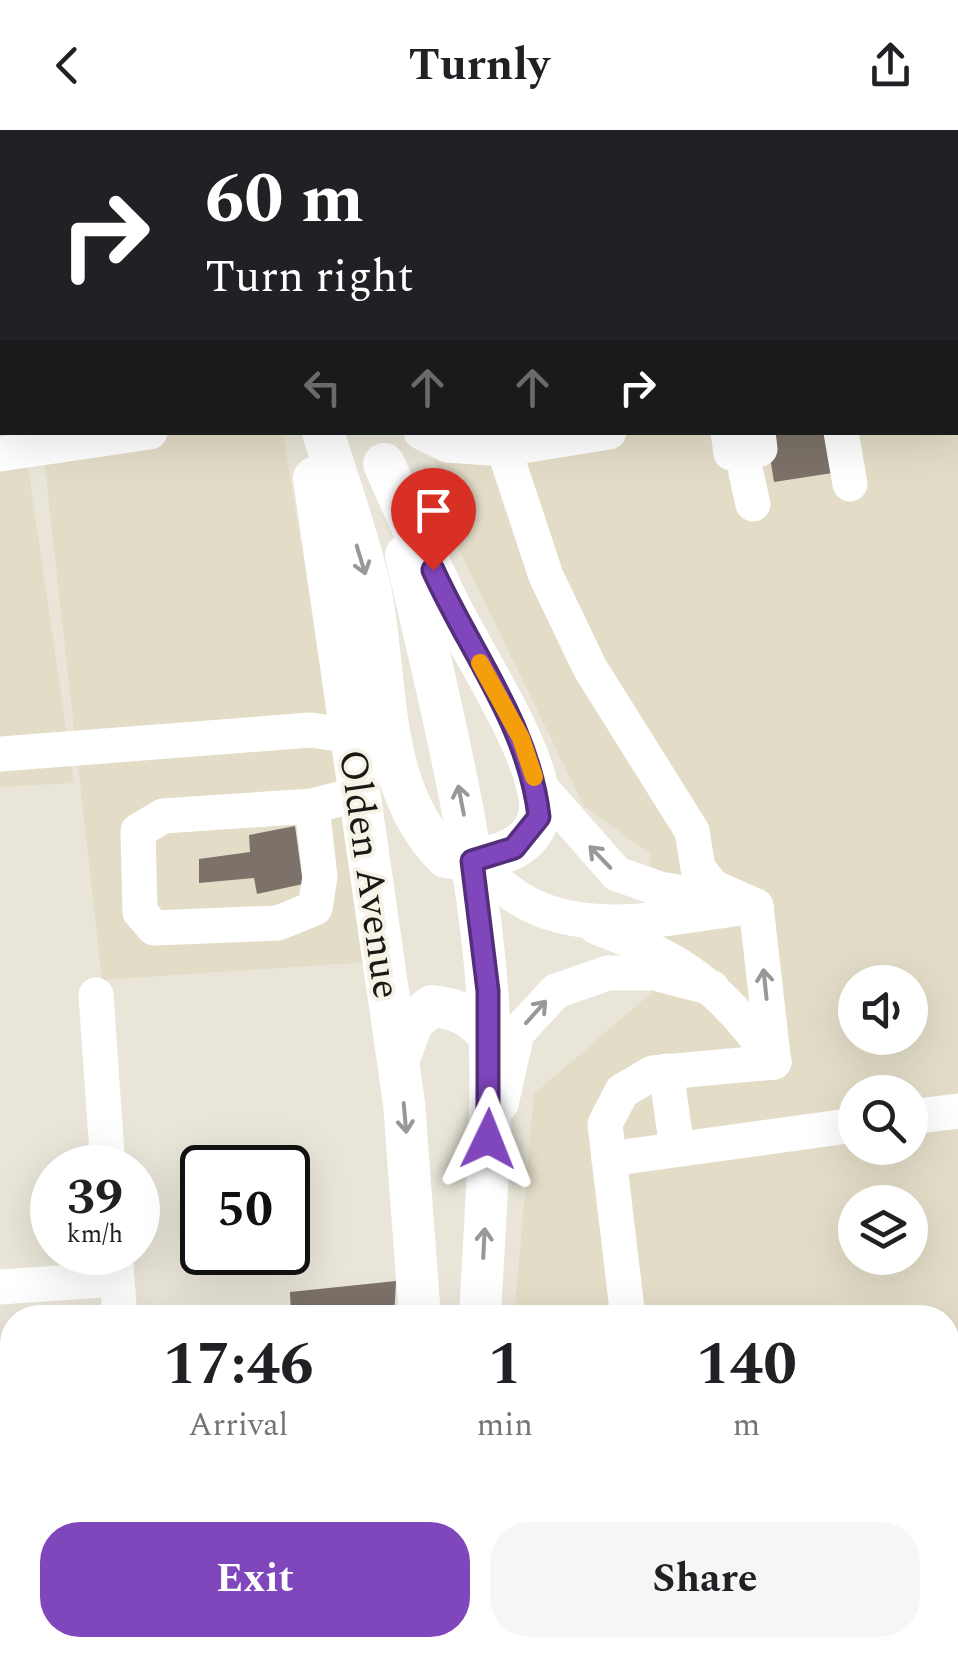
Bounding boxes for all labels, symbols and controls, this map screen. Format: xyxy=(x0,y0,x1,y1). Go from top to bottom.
text: Turnly xyxy=(409,31,549,100)
icon: back xyxy=(40,38,95,93)
icon: share xyxy=(863,38,918,93)
text: 60 m xyxy=(205,147,364,253)
icon: right xyxy=(40,170,170,300)
text: Turn right xyxy=(205,243,414,312)
icon: left xyxy=(295,360,350,415)
icon: ahead xyxy=(400,360,455,415)
icon: ahead xyxy=(505,360,560,415)
icon: right xyxy=(610,360,665,415)
pin xyxy=(391,468,476,571)
icon: arrive xyxy=(406,483,461,538)
one-way arrow xyxy=(353,543,371,575)
street label: Olden Avenue xyxy=(321,746,416,1003)
one-way arrow xyxy=(450,785,469,817)
one-way arrow xyxy=(588,845,612,869)
map controls xyxy=(838,965,928,1275)
button: sound xyxy=(838,965,928,1055)
one-way arrow xyxy=(755,968,774,1001)
one-way arrow xyxy=(525,1000,548,1025)
button: search xyxy=(838,1075,928,1165)
position arrow xyxy=(436,1087,540,1191)
one-way arrow xyxy=(396,1102,415,1134)
speed limit sign: 50 xyxy=(180,1145,310,1275)
text: 39 xyxy=(67,1160,123,1236)
button: layers xyxy=(838,1185,928,1275)
text: km/h xyxy=(67,1216,123,1254)
one-way arrow xyxy=(474,1228,493,1260)
text: 17:46 xyxy=(163,1319,314,1411)
text: 1 xyxy=(488,1319,522,1411)
text: 140 xyxy=(696,1319,797,1411)
text: Arrival xyxy=(189,1401,288,1450)
text: min xyxy=(477,1401,533,1450)
text: m xyxy=(733,1401,760,1450)
button: Exit xyxy=(40,1522,470,1637)
button: Share xyxy=(490,1522,920,1637)

